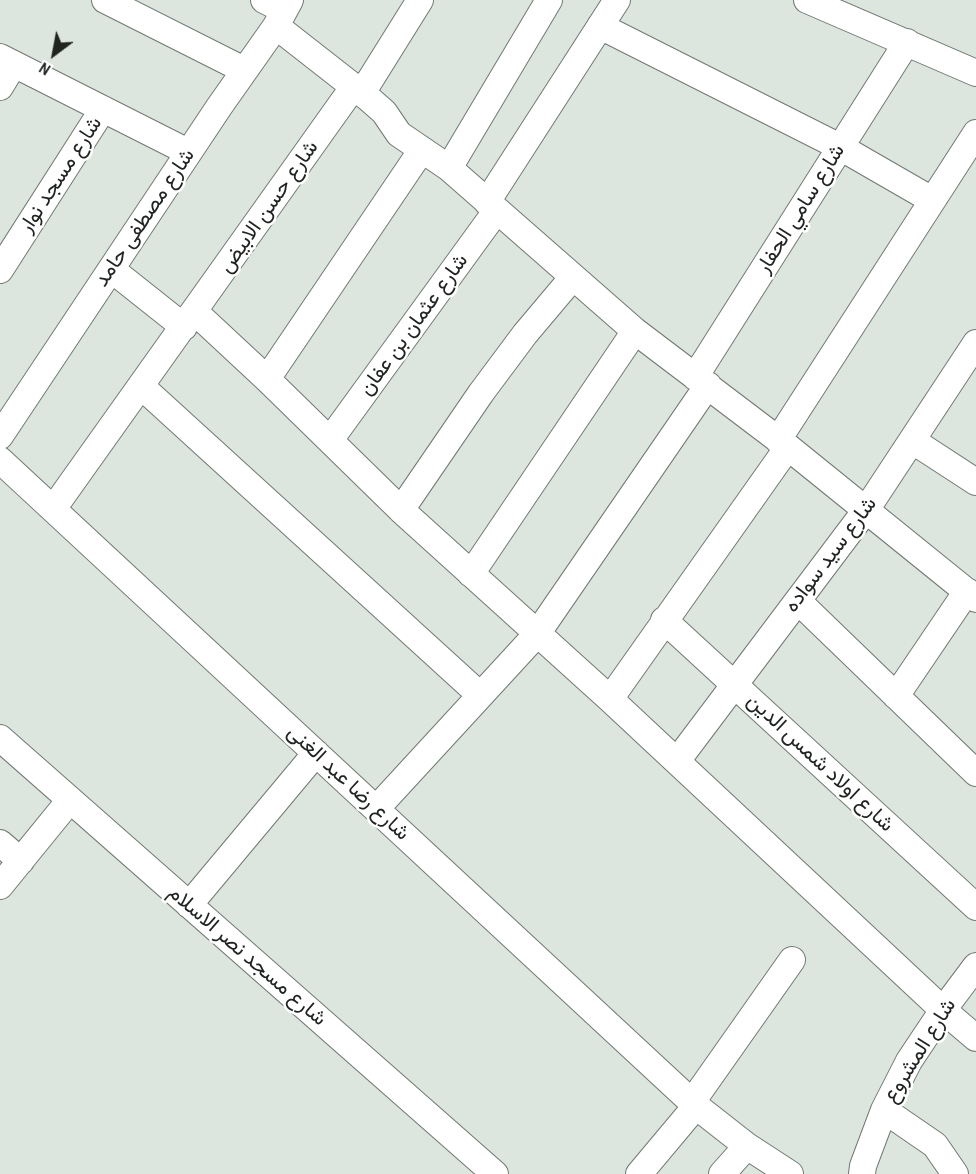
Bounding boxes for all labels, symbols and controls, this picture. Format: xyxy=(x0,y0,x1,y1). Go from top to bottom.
north arrow xyxy=(24,24,84,84)
text: N xyxy=(35,57,54,81)
street label: شارع مسجد نوار xyxy=(14,112,108,238)
street label: شارع حسن الابيض xyxy=(214,136,324,278)
street label: شارع سامي الحفار xyxy=(751,140,851,278)
street label: شارع مصطفى حامد xyxy=(89,144,201,292)
street label: شارع عثمان بن عفان xyxy=(354,249,474,401)
street label: شارع سيد سواده xyxy=(779,492,883,618)
street label: شارع اولاد شمس الدين xyxy=(741,688,899,838)
street label: شارع رضا عبد الغنى xyxy=(282,720,414,846)
street label: شارع مسجد نصر الاسلام xyxy=(163,880,331,1032)
street label: شارع المشروع xyxy=(878,994,962,1108)

